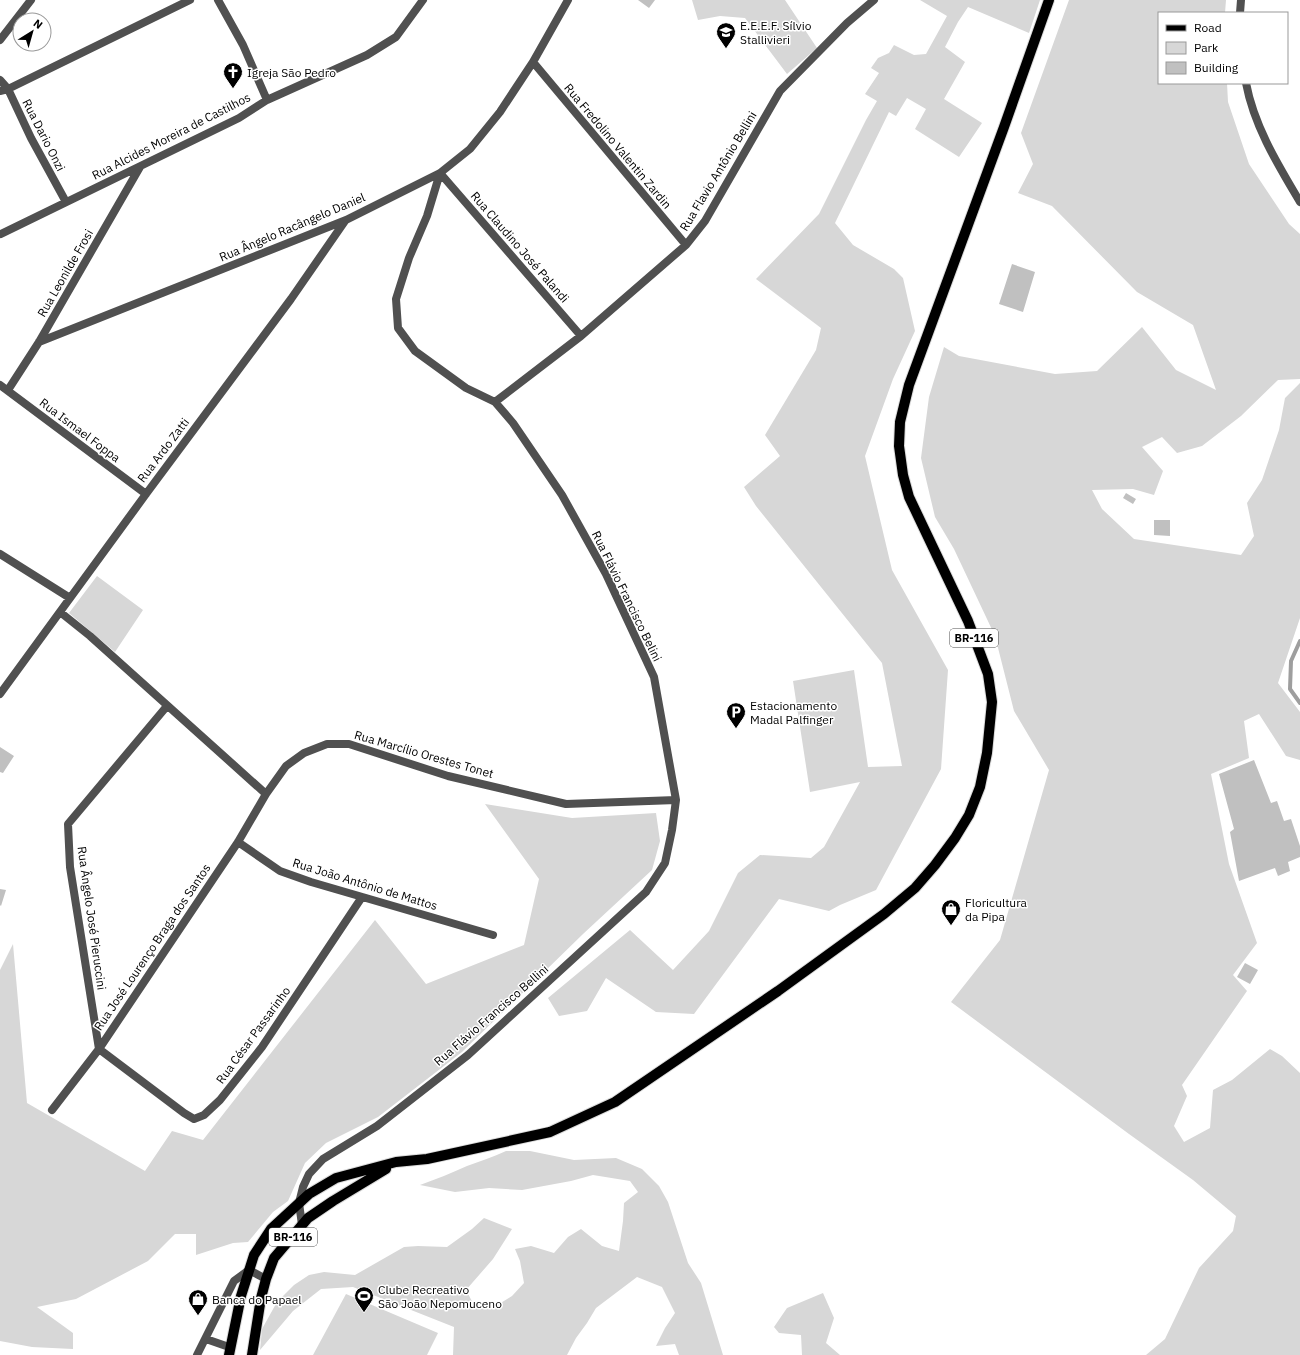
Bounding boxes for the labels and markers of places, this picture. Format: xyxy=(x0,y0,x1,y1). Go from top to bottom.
place label: E.E.E.F. Sílvio Stallivieri xyxy=(740,18,812,47)
school or university icon: E.E.E.F. Sílvio Stallivieri xyxy=(715,21,737,49)
church icon: Igreja São Pedro xyxy=(222,61,244,89)
place label: Igreja São Pedro xyxy=(247,65,336,80)
place label: Estacionamento Madal Palfinger xyxy=(750,698,837,727)
parking icon: Estacionamento Madal Palfinger xyxy=(725,701,747,729)
place label: Floricultura da Pipa xyxy=(965,895,1028,924)
shop icon: Floricultura da Pipa xyxy=(940,898,962,926)
place label: Clube Recreativo São João Nepomuceno xyxy=(378,1282,502,1311)
sports icon: Clube Recreativo São João Nepomuceno xyxy=(353,1285,375,1313)
shop icon: Banca do Papael xyxy=(187,1288,209,1316)
place label: Banca do Papael xyxy=(212,1292,302,1307)

